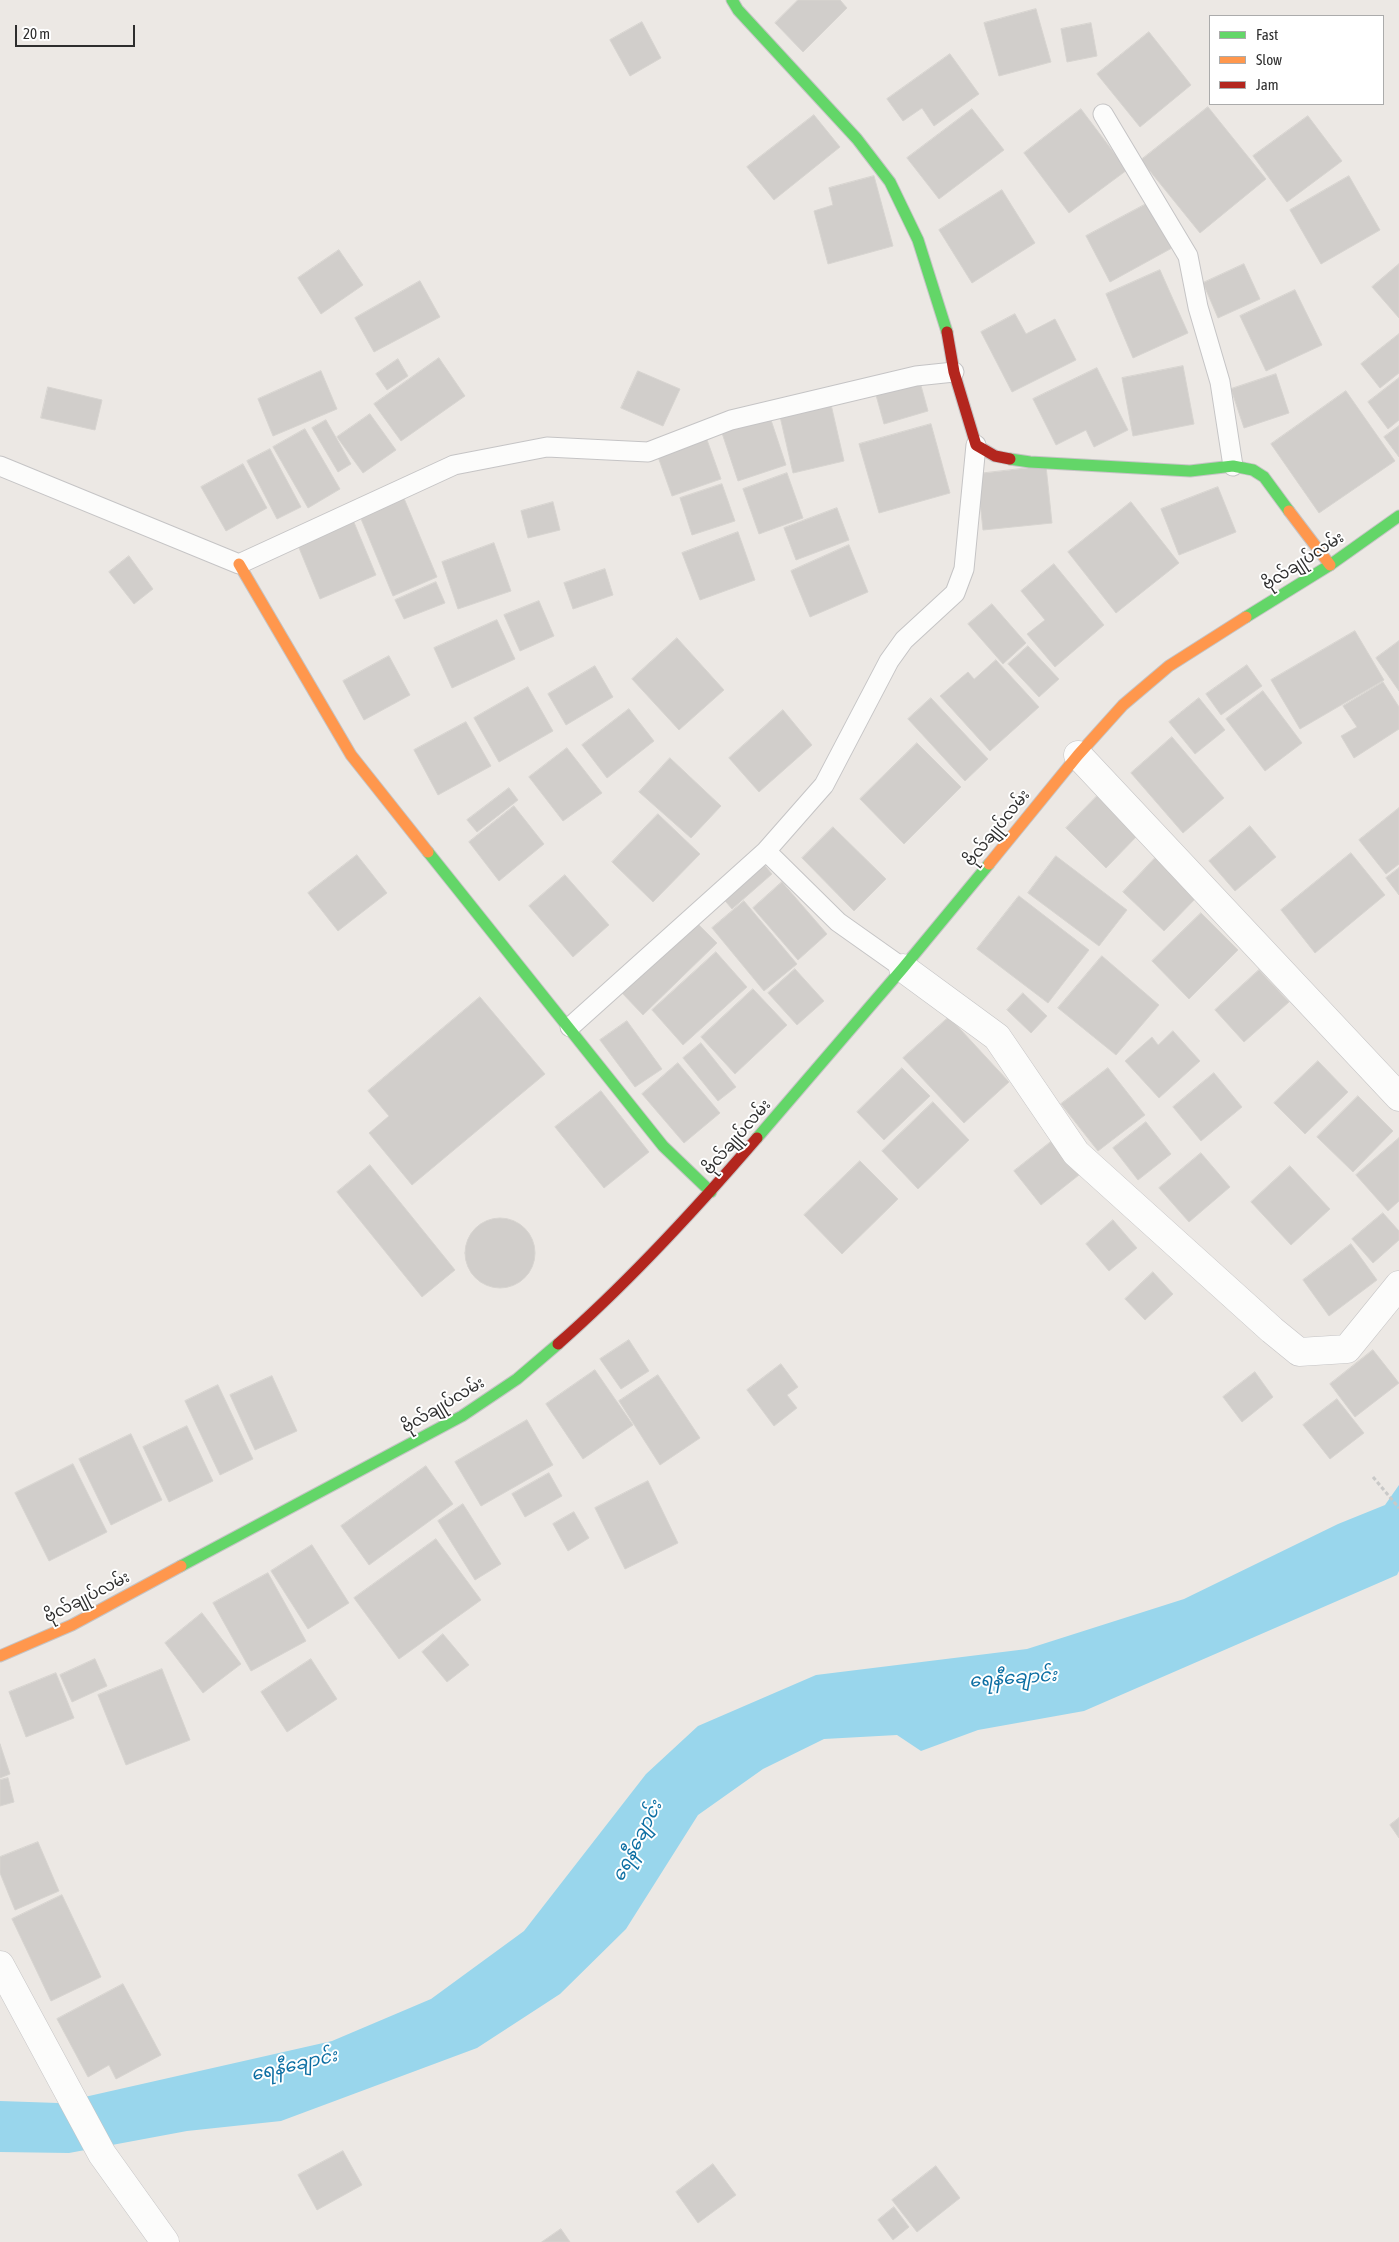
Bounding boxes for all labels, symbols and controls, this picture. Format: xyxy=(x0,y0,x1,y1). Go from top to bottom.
scale bar xyxy=(18,15,138,47)
legend xyxy=(1209,15,1384,105)
text: 20 m xyxy=(23,25,50,42)
text: Fast xyxy=(1256,26,1278,43)
text: Slow xyxy=(1256,51,1282,68)
text: Jam xyxy=(1256,76,1279,93)
street label: ဗိုလ်‌ချုပ်‌လမ်း xyxy=(1259,528,1347,594)
street label: ဗိုလ်‌ချုပ်‌လမ်း xyxy=(960,786,1034,870)
street label: ဗိုလ်‌ချုပ်‌လမ်း xyxy=(699,1096,775,1178)
street label: ဗိုလ်‌ချုပ်‌လမ်း xyxy=(398,1373,488,1437)
street label: ဗိုလ်‌ချုပ်‌လမ်း xyxy=(41,1567,133,1627)
water label: ရေနီချောင်း xyxy=(968,1664,1058,1692)
water label: ရေနီချောင်း xyxy=(607,1797,667,1885)
water label: ရေနီချောင်း xyxy=(249,2045,339,2085)

